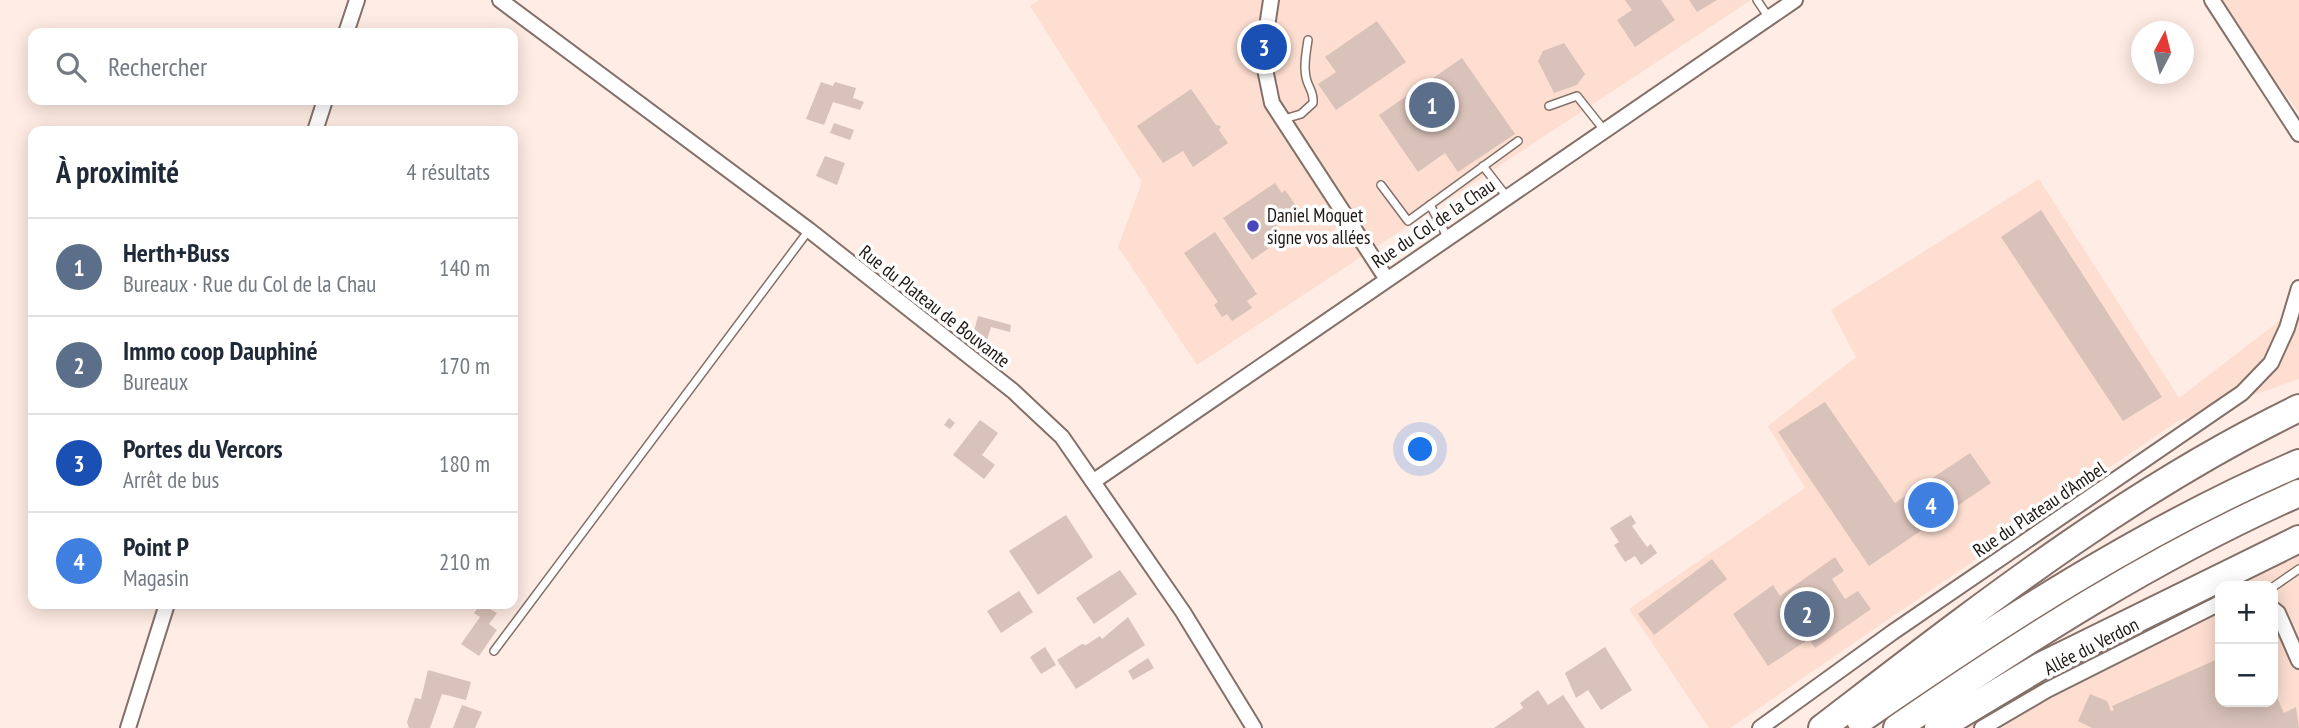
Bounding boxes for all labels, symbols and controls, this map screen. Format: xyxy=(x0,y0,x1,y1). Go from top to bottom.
pin: 3 xyxy=(1241,21,1287,73)
north arrow xyxy=(2131,21,2194,84)
search box xyxy=(28,28,518,105)
icon: search xyxy=(52,48,90,86)
text: Rechercher xyxy=(108,50,207,83)
pin: 1 xyxy=(1409,79,1455,131)
text: À proximité xyxy=(56,152,179,191)
text: 4 résultats xyxy=(406,157,490,186)
street label: Rue du Col de la Chau xyxy=(1367,173,1499,273)
place label: Daniel Moquet signe vos allées xyxy=(1267,203,1370,249)
marker: Daniel Moquet signe vos allées xyxy=(1245,218,1261,234)
text: Herth+Buss xyxy=(123,236,230,269)
street label: Rue du Plateau de Bouvante xyxy=(855,240,1015,372)
text: 1 xyxy=(74,253,85,282)
text: 140 m xyxy=(439,253,490,282)
text: Bureaux · Rue du Col de la Chau xyxy=(123,269,376,298)
text: Immo coop Dauphiné xyxy=(123,334,318,367)
text: 2 xyxy=(74,351,85,380)
text: 170 m xyxy=(439,351,490,380)
text: Bureaux xyxy=(123,367,188,396)
text: Portes du Vercors xyxy=(123,432,283,465)
your location xyxy=(1403,432,1437,466)
text: 3 xyxy=(74,449,85,478)
text: 180 m xyxy=(439,449,490,478)
street label: Rue du Plateau d'Ambel xyxy=(1968,455,2110,562)
text: Arrêt de bus xyxy=(123,465,219,494)
pin: 4 xyxy=(1908,479,1954,531)
text: Point P xyxy=(123,530,189,563)
text: 4 xyxy=(74,547,85,576)
text: 210 m xyxy=(439,547,490,576)
text: Magasin xyxy=(123,563,189,592)
map controls xyxy=(2215,581,2278,707)
button: + xyxy=(2215,581,2278,644)
pin: 2 xyxy=(1784,588,1830,640)
street label: Allée du Verdon xyxy=(2040,612,2142,680)
button: − xyxy=(2215,644,2278,707)

